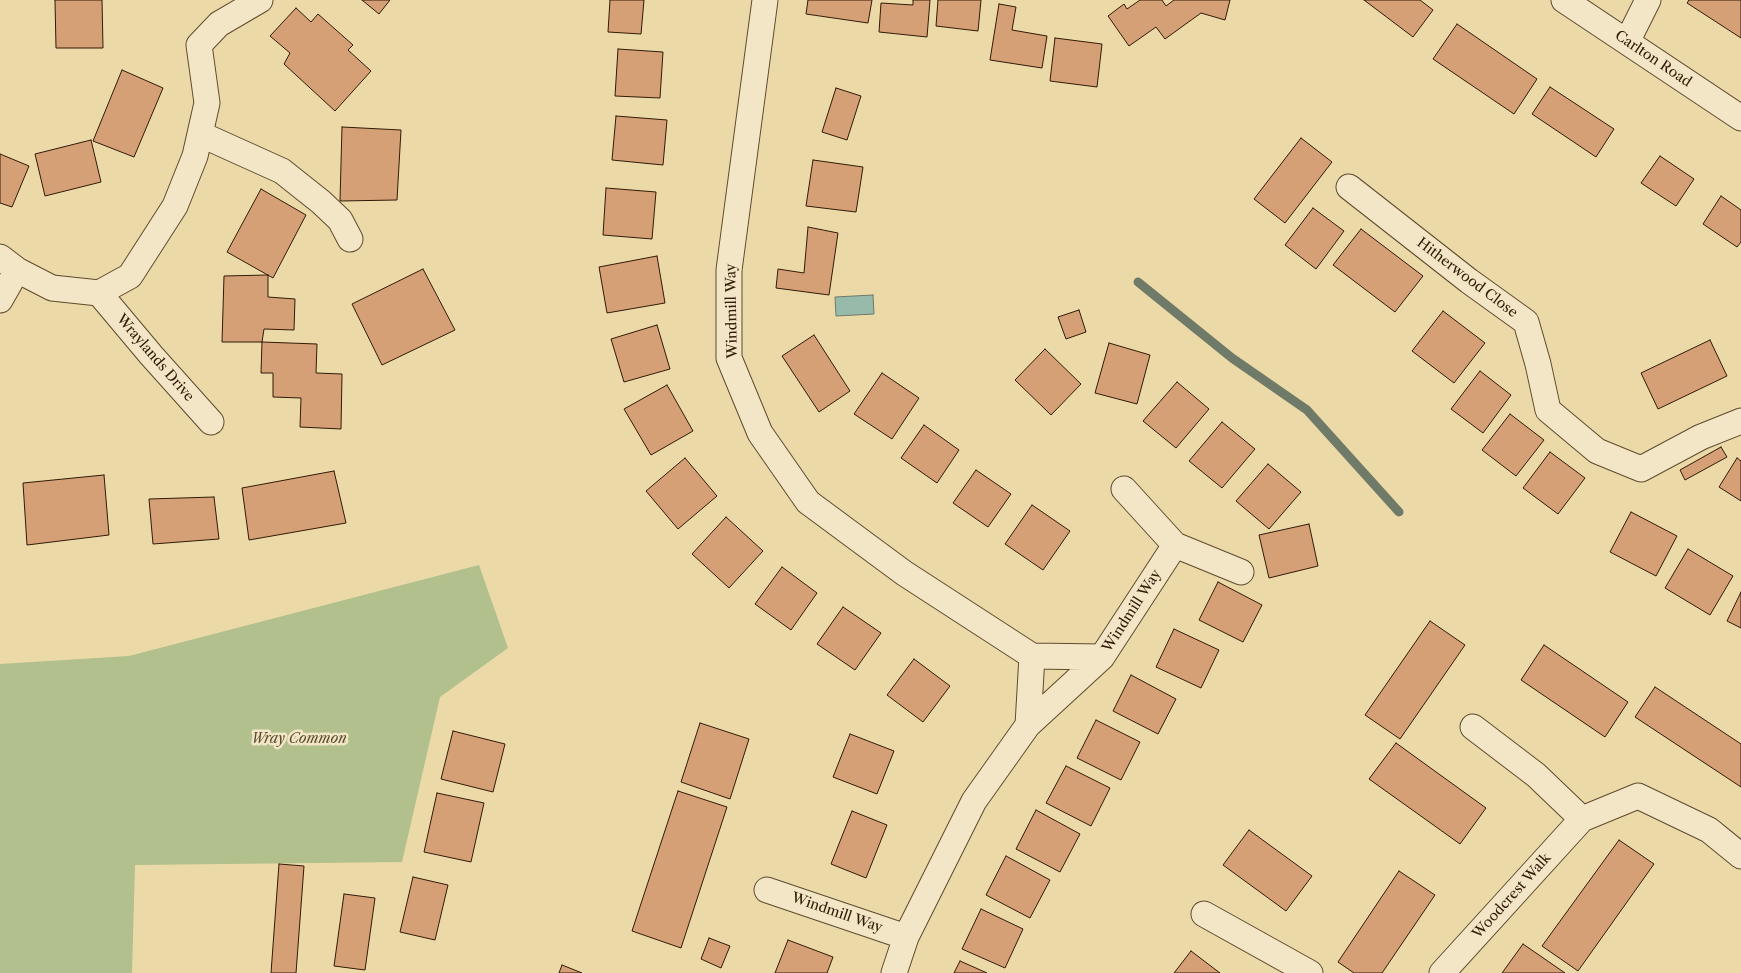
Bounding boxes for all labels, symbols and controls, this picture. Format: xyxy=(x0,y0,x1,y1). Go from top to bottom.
street label: Carlton Road xyxy=(1611,27,1695,91)
street label: Hitherwood Close xyxy=(1413,235,1521,321)
street label: Windmill Way xyxy=(723,263,741,359)
street label: Wraylands Drive xyxy=(113,311,197,405)
street label: Windmill Way xyxy=(1099,567,1165,655)
park label: Wray Common xyxy=(251,731,347,747)
street label: Woodcrest Walk xyxy=(1469,850,1555,942)
street label: Windmill Way xyxy=(789,890,885,936)

